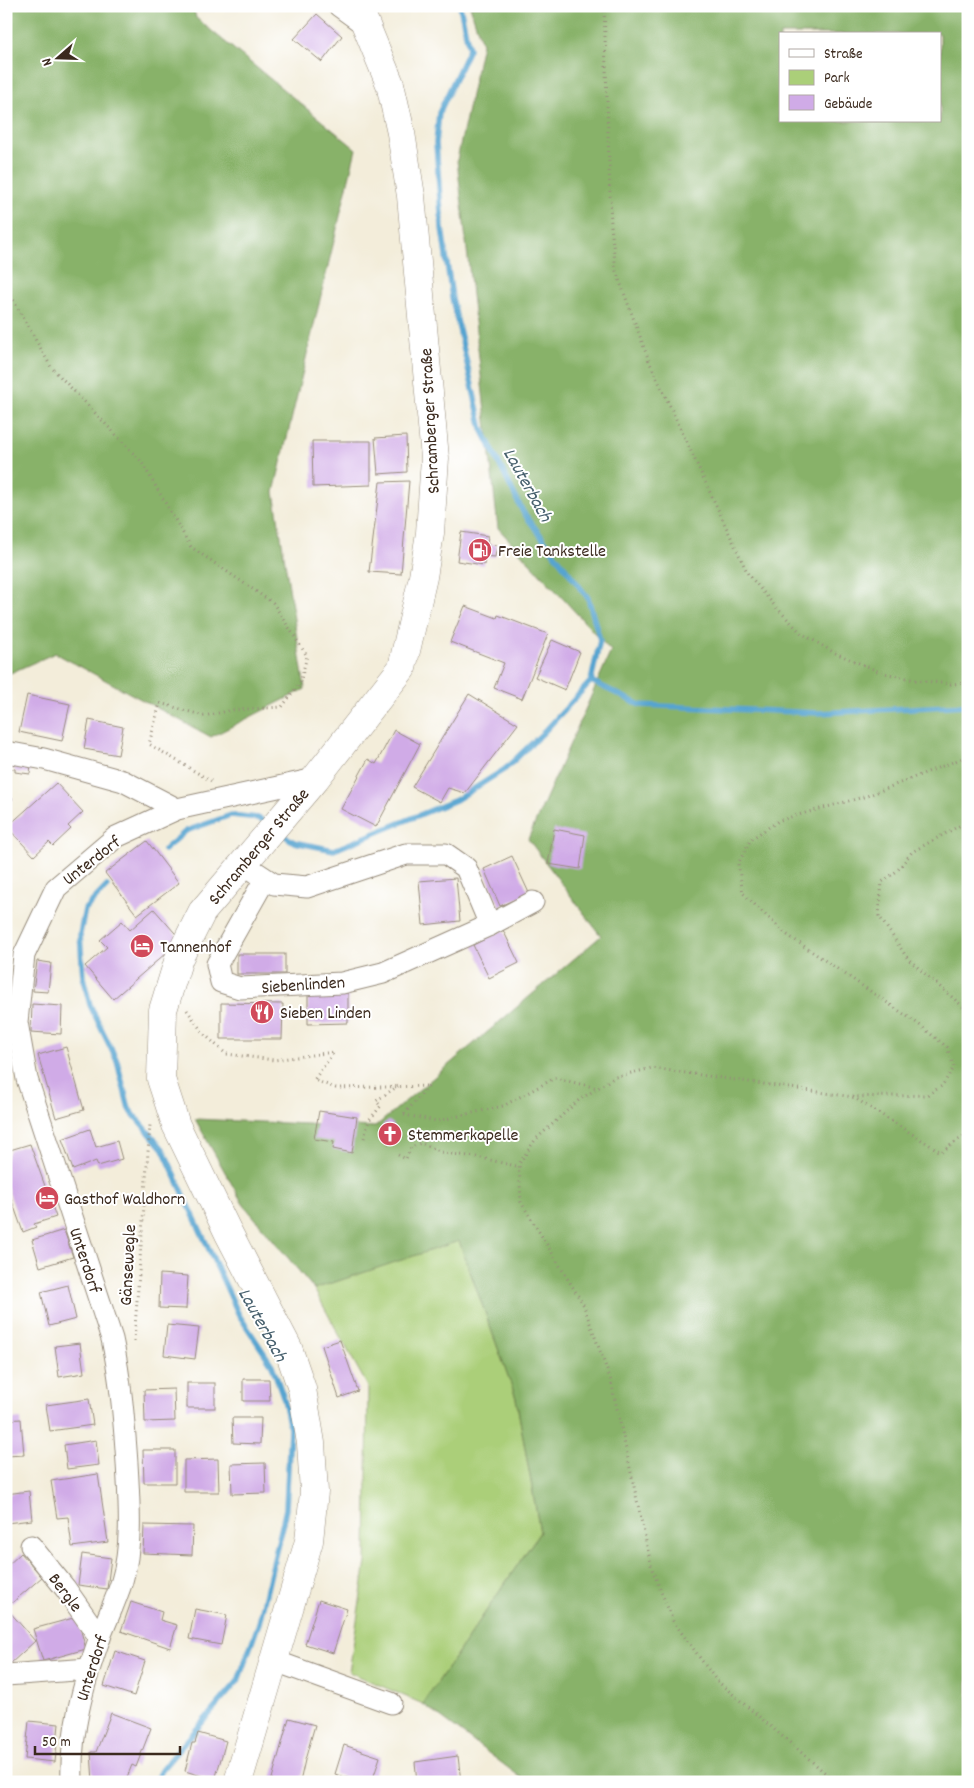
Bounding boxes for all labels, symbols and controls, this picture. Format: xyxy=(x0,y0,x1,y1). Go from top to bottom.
north arrow xyxy=(32,32,82,82)
legend xyxy=(779,32,942,122)
text: Straße xyxy=(824,44,863,66)
text: N xyxy=(37,55,58,68)
text: Park xyxy=(824,68,850,90)
text: Gebäude xyxy=(824,94,873,116)
street label: Schramberger Straße xyxy=(415,347,448,494)
water label: Lauterbach xyxy=(495,444,558,529)
fuel station icon: Freie Tankstelle xyxy=(467,537,493,563)
place label: Freie Tankstelle xyxy=(498,540,606,565)
street label: Schramberger Straße xyxy=(203,784,316,912)
street label: Unterdorf xyxy=(58,831,127,893)
hotel icon: Tannenhof xyxy=(129,933,155,959)
place label: Tannenhof xyxy=(160,936,232,961)
street label: Siebenlinden xyxy=(261,971,346,1002)
restaurant icon: Sieben Linden xyxy=(249,999,275,1025)
place label: Sieben Linden xyxy=(280,1002,371,1027)
church icon: Stemmerkapelle xyxy=(377,1121,403,1147)
place label: Stemmerkapelle xyxy=(408,1124,518,1149)
hotel icon: Gasthof Waldhorn xyxy=(34,1185,60,1211)
place label: Gasthof Waldhorn xyxy=(64,1188,185,1213)
street label: Gänsewegle xyxy=(115,1224,144,1306)
street label: Unterdorf xyxy=(61,1225,106,1297)
water label: Lauterbach xyxy=(230,1284,293,1369)
street label: Bergle xyxy=(41,1569,87,1618)
street label: Unterdorf xyxy=(71,1632,116,1705)
scale bar xyxy=(35,1723,180,1755)
text: 50 m xyxy=(42,1732,71,1754)

